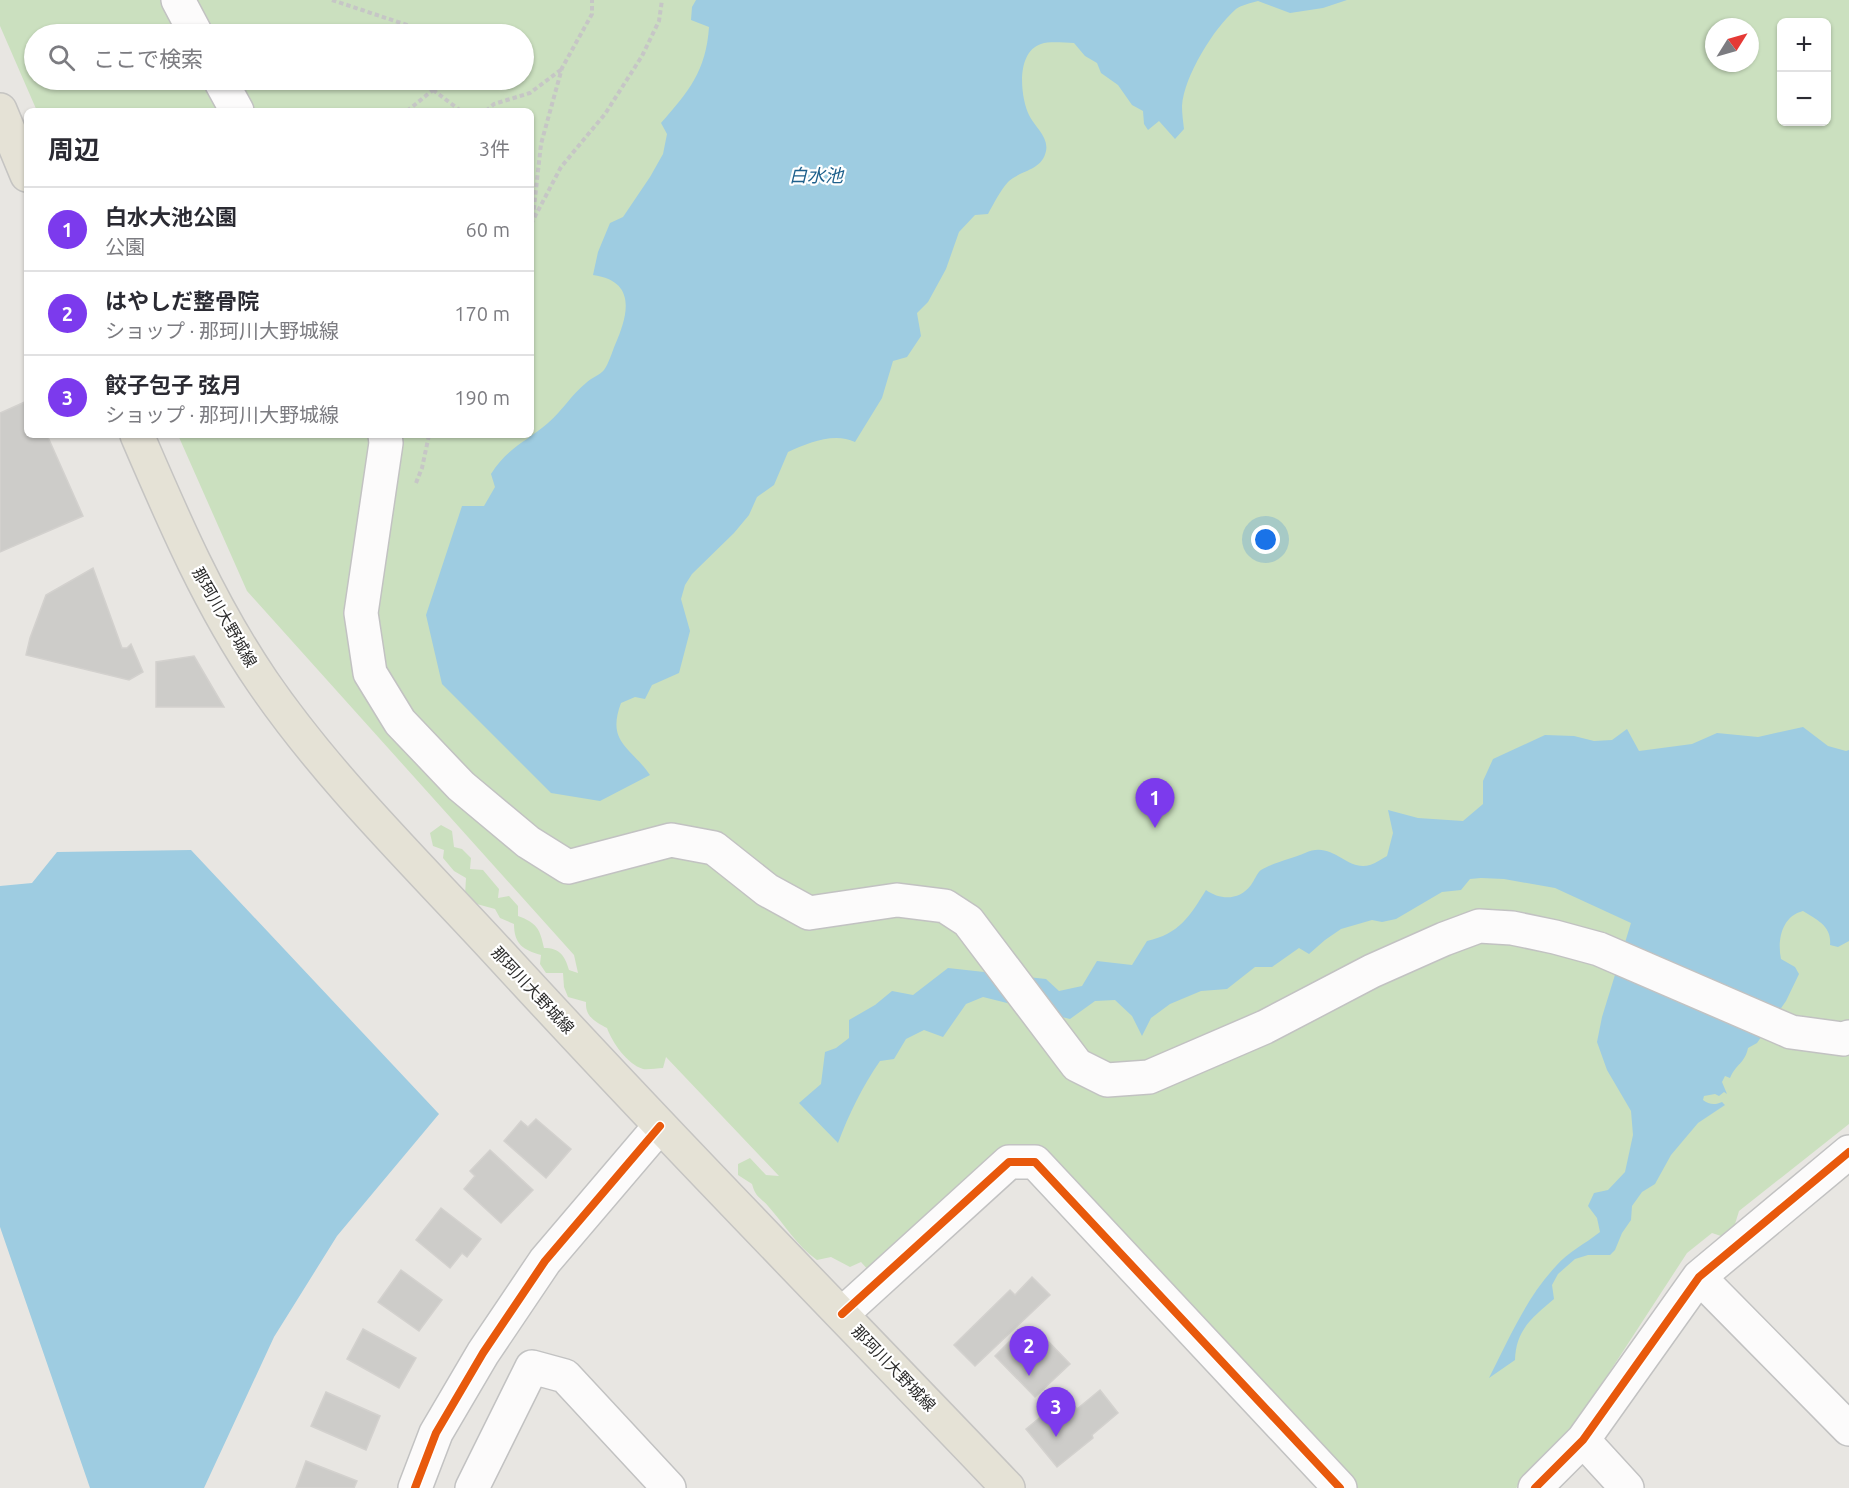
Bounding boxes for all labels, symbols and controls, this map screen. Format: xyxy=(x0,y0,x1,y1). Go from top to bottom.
north arrow xyxy=(1705,18,1759,72)
map controls xyxy=(1777,18,1831,126)
button: + xyxy=(1777,18,1831,72)
search box xyxy=(24,24,534,90)
icon: search xyxy=(45,41,78,74)
text: ここで検索 xyxy=(93,46,203,71)
button: − xyxy=(1777,72,1831,126)
text: 周辺 xyxy=(48,135,100,164)
text: 3件 xyxy=(479,137,510,160)
water label: 白水池 xyxy=(789,165,845,185)
text: 白水大池公園 xyxy=(105,204,237,229)
text: 1 xyxy=(62,218,73,241)
text: 60 m xyxy=(466,218,510,241)
text: 公園 xyxy=(105,235,145,258)
text: はやしだ整骨院 xyxy=(105,288,259,313)
text: 2 xyxy=(62,302,73,325)
text: 170 m xyxy=(454,302,510,325)
text: ショップ · 那珂川大野城線 xyxy=(105,319,339,342)
text: 餃子包子 弦月 xyxy=(105,372,242,397)
text: 3 xyxy=(62,386,73,409)
text: 190 m xyxy=(454,386,510,409)
text: ショップ · 那珂川大野城線 xyxy=(105,403,339,426)
your location xyxy=(1251,525,1280,554)
street label: 那珂川大野城線 xyxy=(189,564,261,670)
pin: 1 xyxy=(1136,778,1174,828)
street label: 那珂川大野城線 xyxy=(488,943,578,1037)
street label: 那珂川大野城線 xyxy=(849,1321,939,1415)
pin: 2 xyxy=(1010,1326,1048,1376)
pin: 3 xyxy=(1036,1388,1076,1437)

